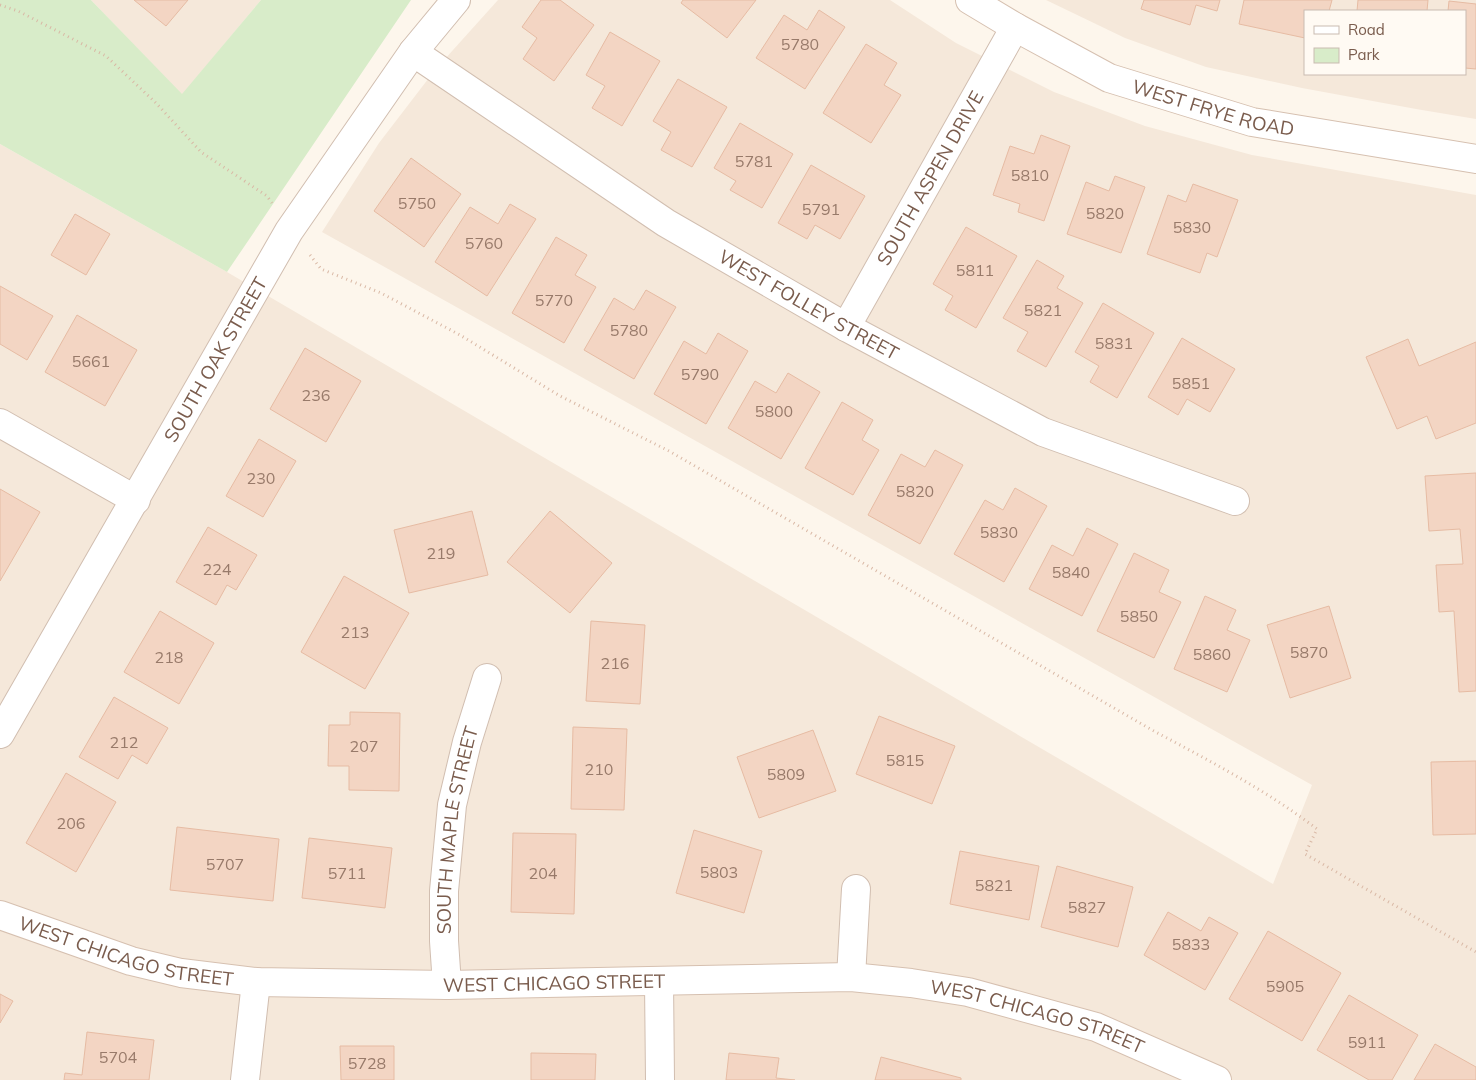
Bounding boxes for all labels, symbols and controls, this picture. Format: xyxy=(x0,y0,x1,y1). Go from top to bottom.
legend xyxy=(1304,10,1466,75)
text: Road xyxy=(1348,20,1385,39)
house number: 5780 xyxy=(781,34,819,54)
text: Park xyxy=(1348,45,1380,64)
street label: WEST FRYE ROAD xyxy=(1129,74,1296,141)
street label: SOUTH ASPEN DRIVE xyxy=(871,86,989,270)
house number: 5781 xyxy=(735,151,773,171)
house number: 5810 xyxy=(1011,165,1049,185)
house number: 5750 xyxy=(398,193,436,213)
house number: 5791 xyxy=(802,199,840,219)
house number: 5820 xyxy=(1086,203,1124,223)
house number: 5830 xyxy=(1173,217,1211,237)
house number: 5760 xyxy=(465,233,503,253)
street label: WEST FOLLEY STREET xyxy=(715,244,904,365)
house number: 5811 xyxy=(956,260,994,280)
street label: SOUTH OAK STREET xyxy=(158,272,272,446)
house number: 5770 xyxy=(535,290,573,310)
house number: 5821 xyxy=(1024,300,1062,320)
house number: 5780 xyxy=(610,320,648,340)
house number: 5831 xyxy=(1095,333,1133,353)
house number: 5661 xyxy=(72,351,110,371)
house number: 5790 xyxy=(681,364,719,384)
house number: 5851 xyxy=(1172,373,1210,393)
house number: 236 xyxy=(302,385,330,405)
house number: 5800 xyxy=(755,401,793,421)
house number: 230 xyxy=(247,468,275,488)
house number: 5820 xyxy=(896,481,934,501)
house number: 5830 xyxy=(980,522,1018,542)
house number: 219 xyxy=(427,543,455,563)
house number: 224 xyxy=(203,559,232,579)
house number: 5840 xyxy=(1052,562,1090,582)
house number: 5850 xyxy=(1120,606,1158,626)
house number: 213 xyxy=(341,622,369,642)
house number: 5870 xyxy=(1290,642,1328,662)
house number: 5860 xyxy=(1193,644,1231,664)
house number: 218 xyxy=(155,647,183,667)
house number: 216 xyxy=(601,653,629,673)
street label: SOUTH MAPLE STREET xyxy=(432,723,483,934)
house number: 212 xyxy=(110,732,138,752)
house number: 207 xyxy=(350,736,378,756)
house number: 5815 xyxy=(886,750,924,770)
house number: 210 xyxy=(585,759,613,779)
house number: 5809 xyxy=(767,764,805,784)
house number: 206 xyxy=(57,813,85,833)
house number: 5707 xyxy=(206,854,244,874)
house number: 5803 xyxy=(700,862,738,882)
house number: 5711 xyxy=(328,863,366,883)
house number: 204 xyxy=(529,863,558,883)
house number: 5821 xyxy=(975,875,1013,895)
house number: 5827 xyxy=(1068,897,1106,917)
street label: WEST CHICAGO STREET xyxy=(16,911,235,991)
house number: 5833 xyxy=(1172,934,1210,954)
street label: WEST CHICAGO STREET xyxy=(443,969,666,997)
street label: WEST CHICAGO STREET xyxy=(928,974,1149,1059)
house number: 5905 xyxy=(1266,976,1304,996)
house number: 5911 xyxy=(1348,1032,1386,1052)
house number: 5704 xyxy=(99,1047,138,1067)
house number: 5728 xyxy=(348,1053,386,1073)

